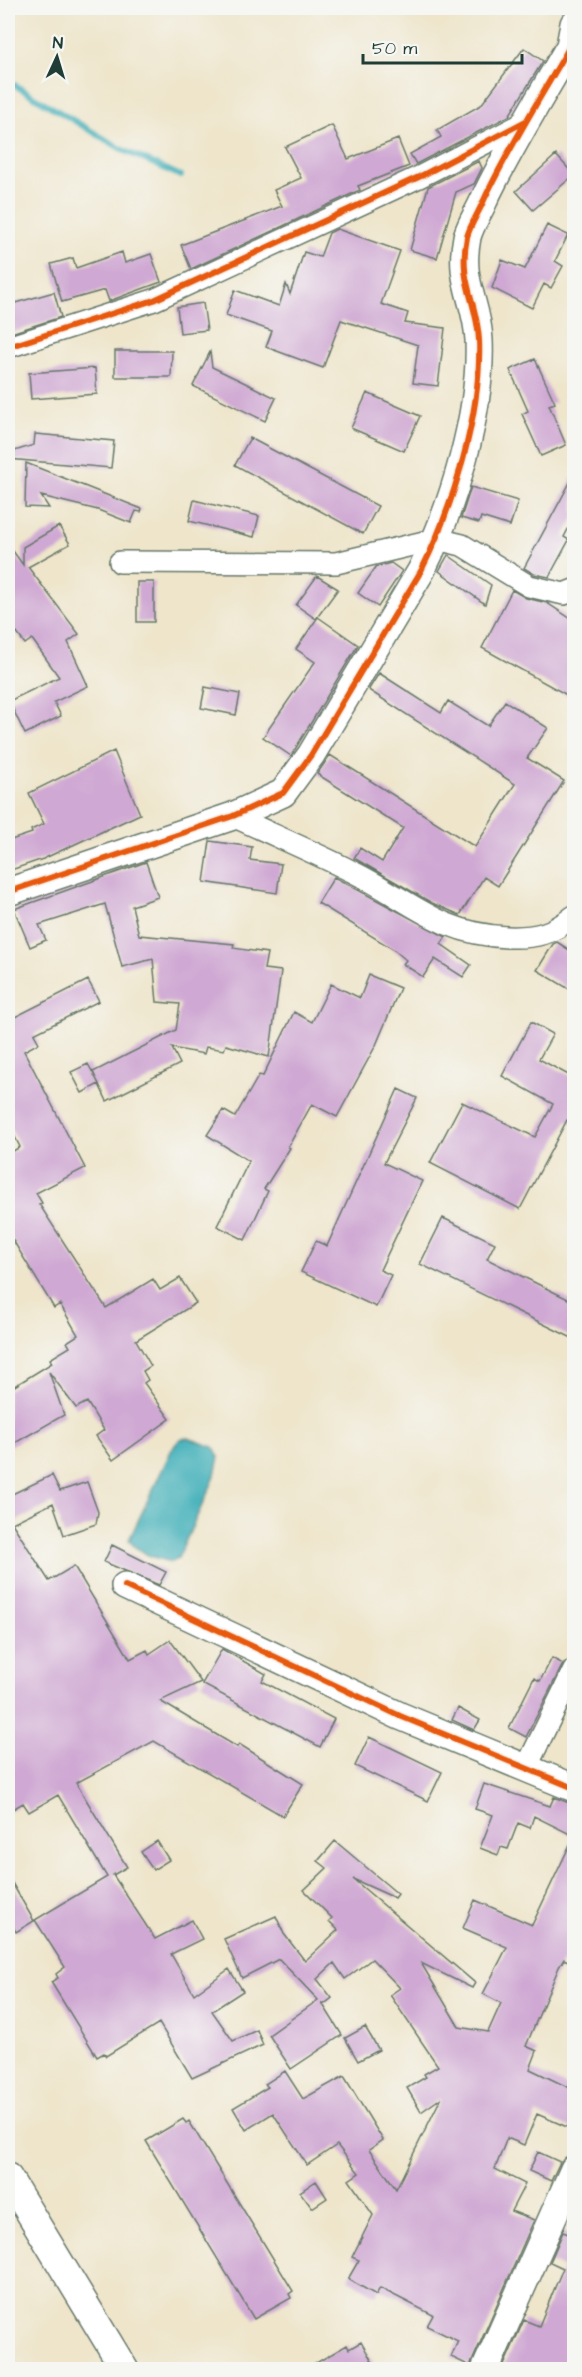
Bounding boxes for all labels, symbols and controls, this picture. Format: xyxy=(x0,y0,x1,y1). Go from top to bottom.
north arrow xyxy=(27,27,87,87)
scale bar xyxy=(363,27,522,65)
text: N xyxy=(52,32,64,54)
text: 50 m xyxy=(372,36,417,61)

